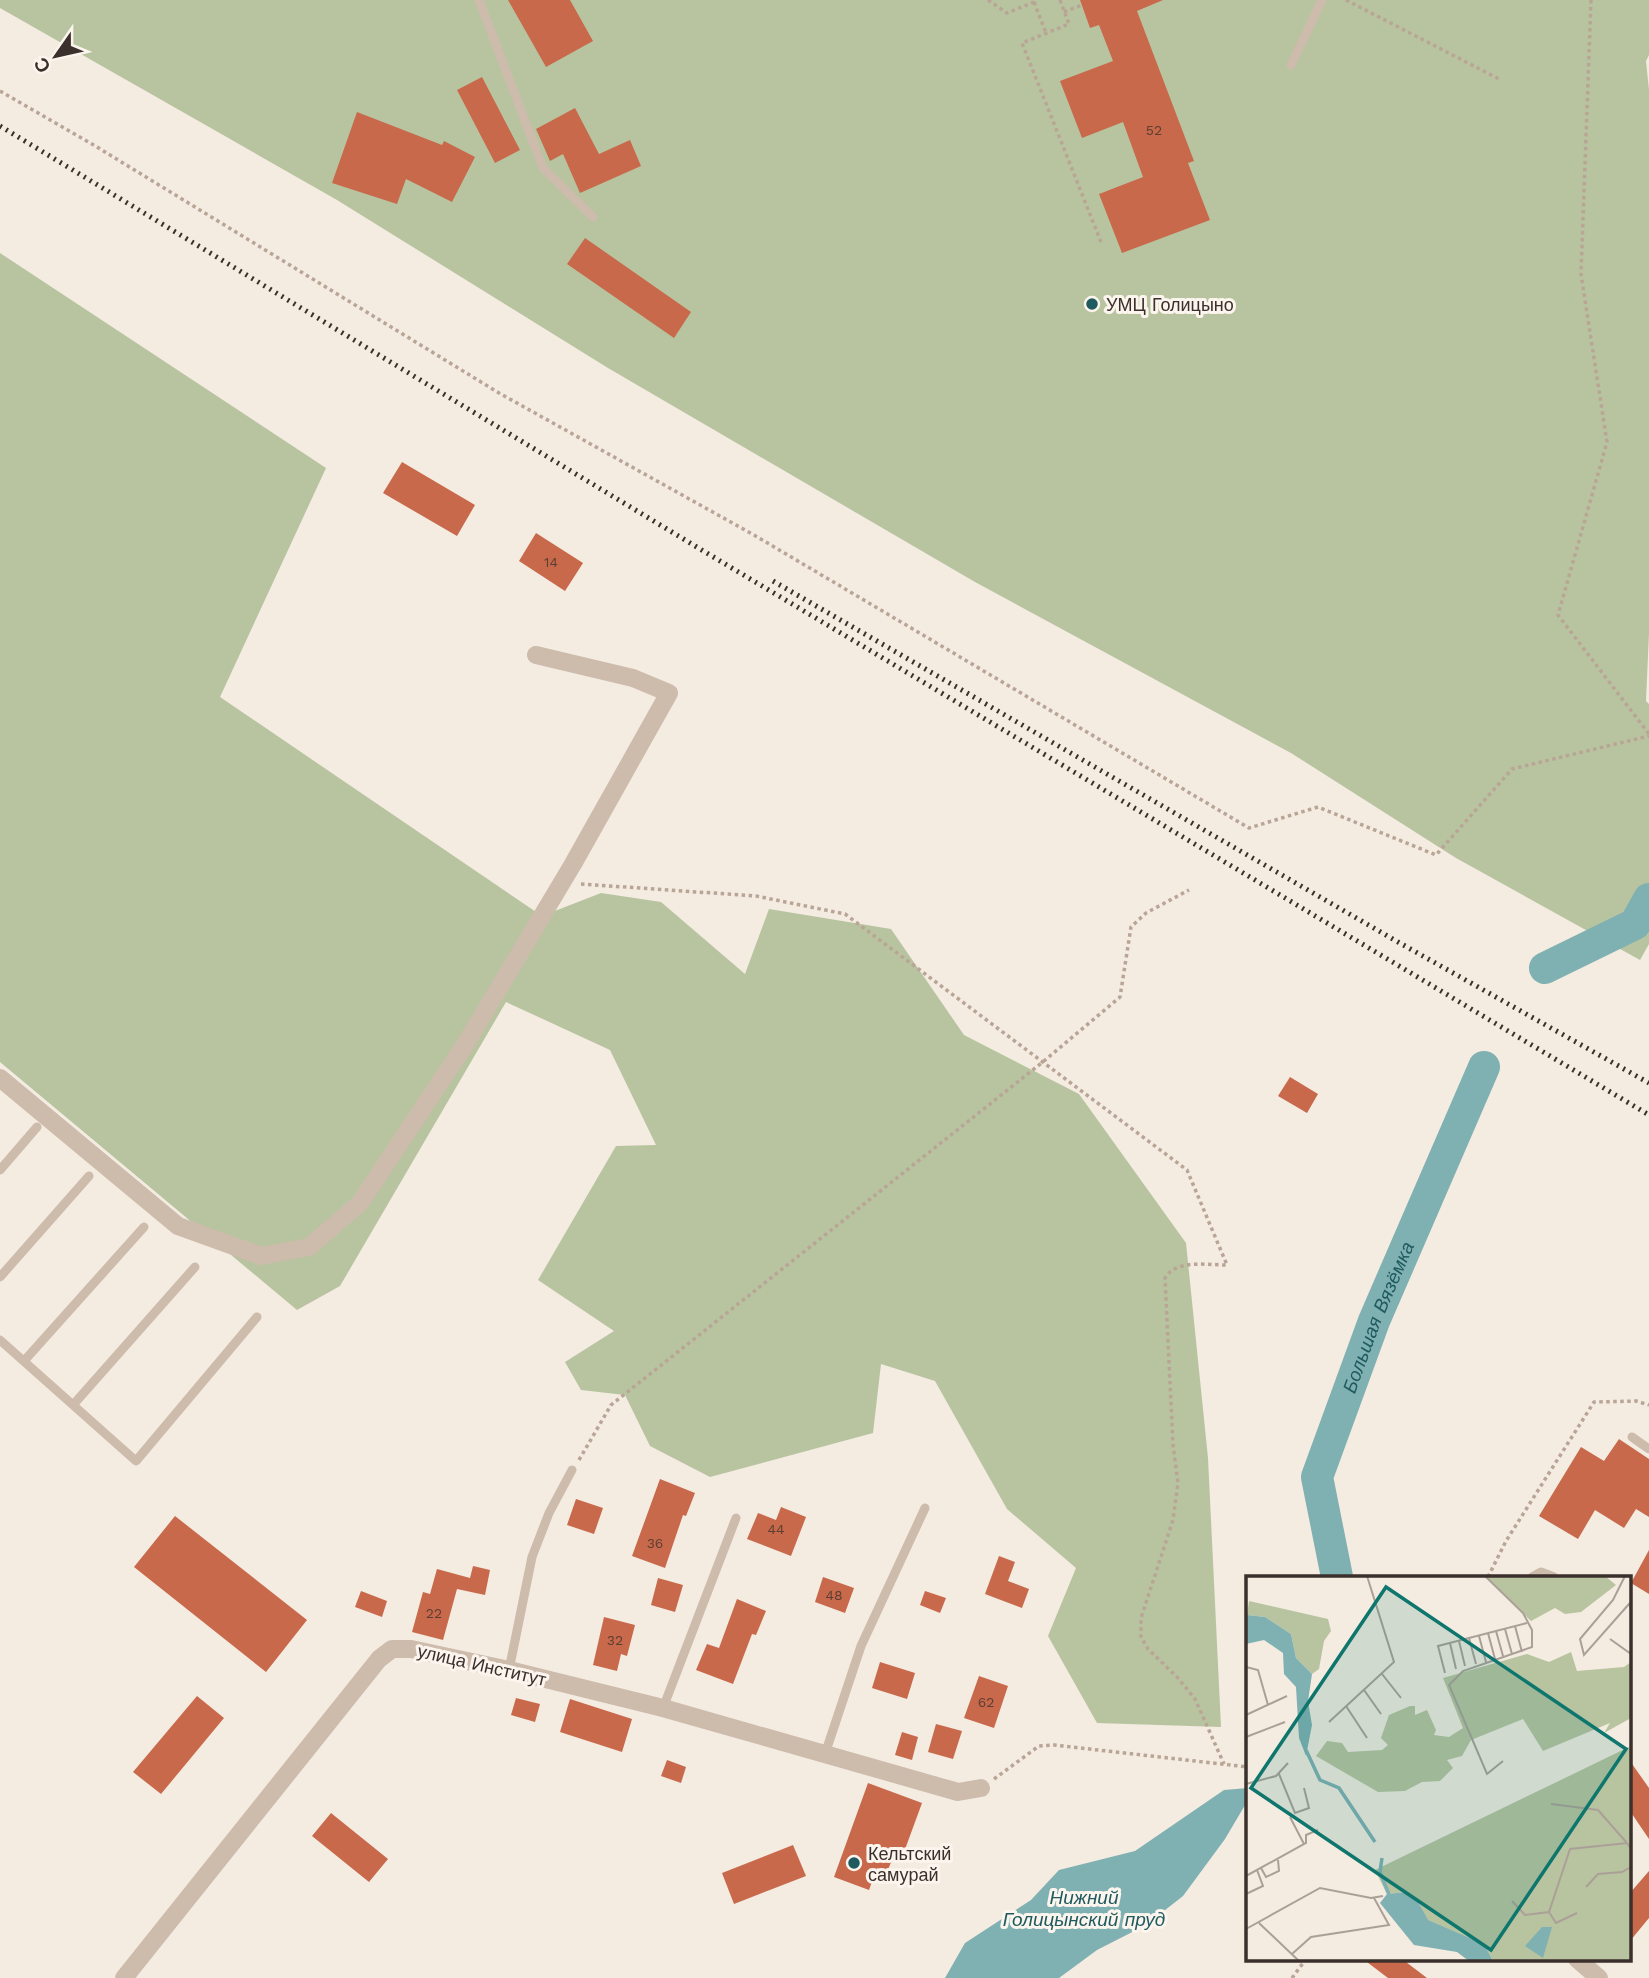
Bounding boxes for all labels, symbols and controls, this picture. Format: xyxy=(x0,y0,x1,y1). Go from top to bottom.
north arrow xyxy=(21,21,91,91)
text: С xyxy=(29,53,56,77)
house number: 52 xyxy=(1146,122,1162,138)
place label: УМЦ Голицыно xyxy=(1106,294,1234,315)
marker: УМЦ Голицыно xyxy=(1084,296,1100,312)
house number: 14 xyxy=(544,554,558,570)
water label: Большая Вязёмка xyxy=(1337,1238,1419,1396)
house number: 44 xyxy=(767,1521,785,1537)
house number: 36 xyxy=(647,1535,663,1551)
inset map xyxy=(1246,1576,1632,1960)
house number: 48 xyxy=(825,1587,843,1603)
house number: 22 xyxy=(426,1605,442,1621)
house number: 32 xyxy=(607,1632,623,1648)
street label: улица Институт xyxy=(416,1640,548,1690)
house number: 62 xyxy=(978,1694,994,1710)
place label: Кельтский самурай xyxy=(868,1843,951,1885)
marker: Кельтский самурай xyxy=(846,1855,862,1871)
water label: Нижний Голицынский пруд xyxy=(1003,1886,1165,1931)

